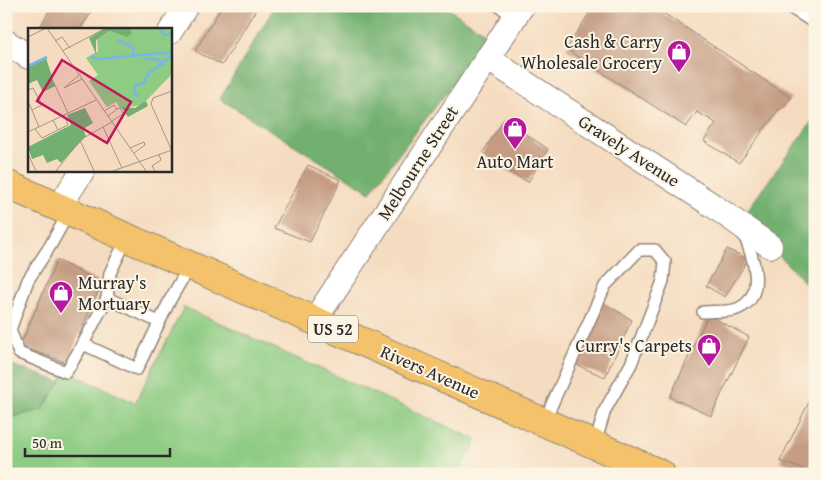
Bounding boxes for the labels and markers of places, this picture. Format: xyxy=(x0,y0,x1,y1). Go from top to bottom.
place label: Cash & Carry Wholesale Grocery xyxy=(521,28,662,76)
shop icon: Cash & Carry Wholesale Grocery xyxy=(666,39,692,73)
shop icon: Auto Mart xyxy=(502,116,528,150)
place label: Auto Mart xyxy=(476,148,554,175)
place label: Murray's Mortuary xyxy=(78,269,150,317)
shop icon: Murray's Mortuary xyxy=(48,280,74,314)
place label: Curry's Carpets xyxy=(576,332,692,359)
shop icon: Curry's Carpets xyxy=(696,333,722,367)

